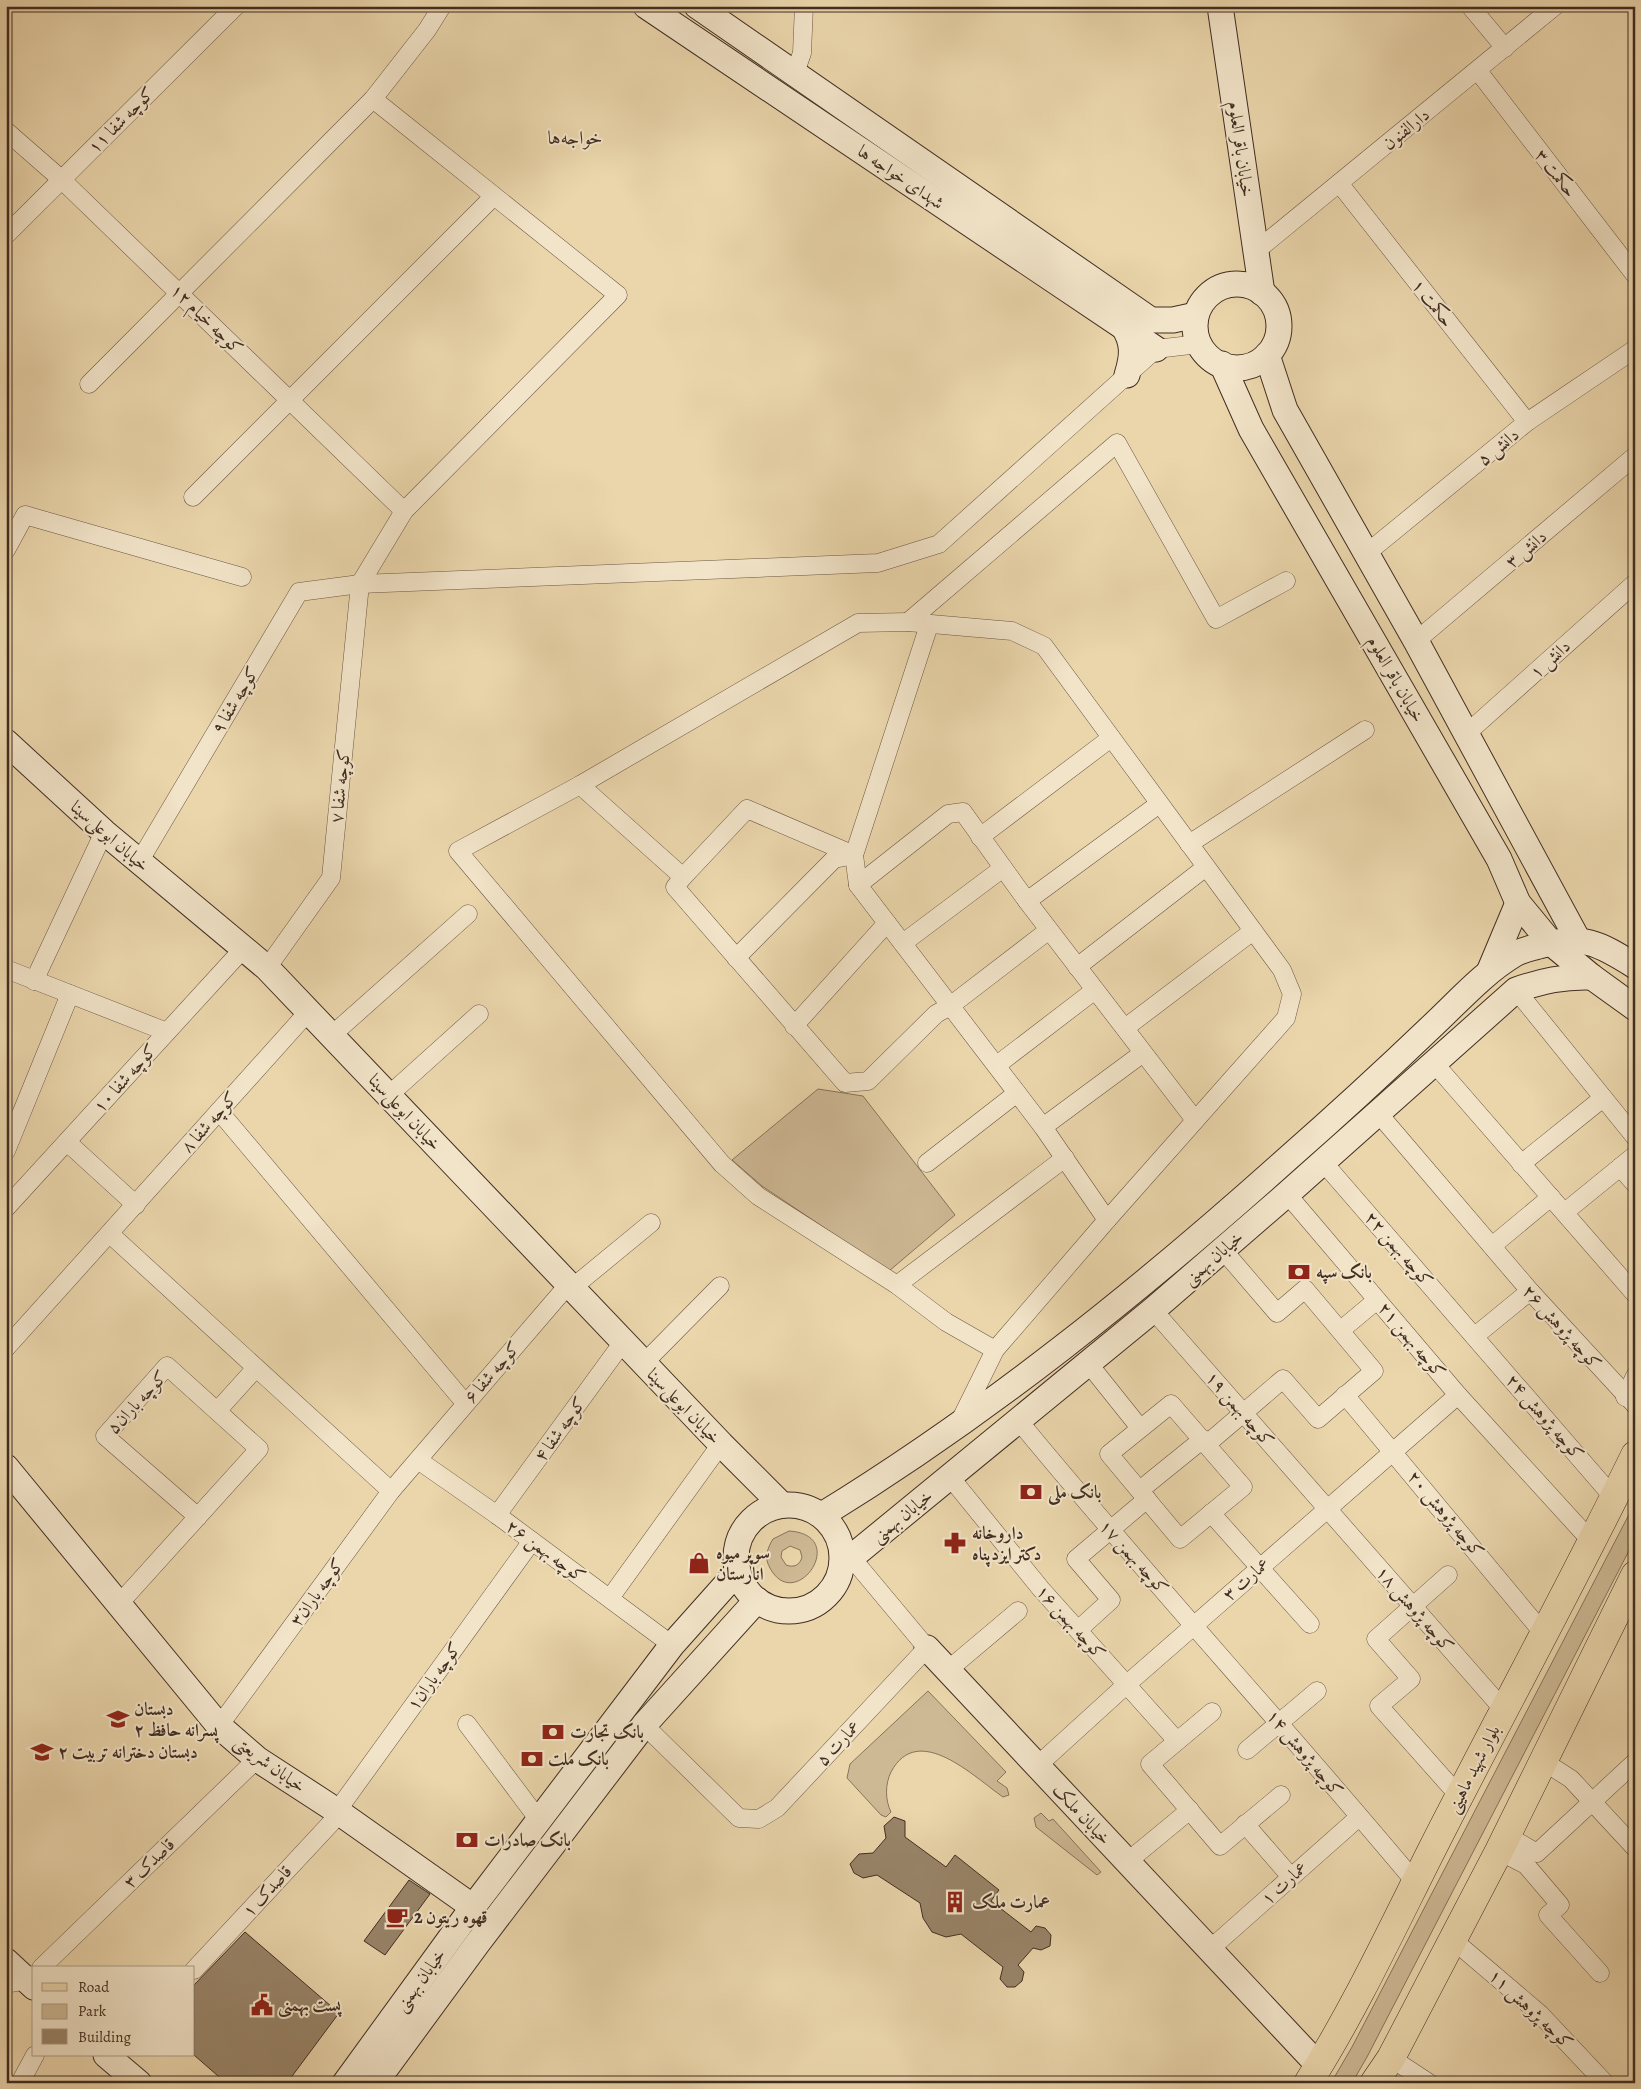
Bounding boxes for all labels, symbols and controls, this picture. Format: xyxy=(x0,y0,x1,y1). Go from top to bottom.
street label: کوچه شفا ۱۱ xyxy=(82,81,160,159)
street label: خیابان باقر العلوم xyxy=(1218,100,1260,199)
street label: دارالفنون xyxy=(1377,103,1435,155)
district label: خواجه‌ها xyxy=(548,125,602,151)
street label: شهدای خواجه ها xyxy=(853,139,949,215)
street label: حکمت ۳ xyxy=(1530,144,1582,202)
street label: حکمت ۱ xyxy=(1407,274,1459,332)
street label: کوچه خیام ۱۲ xyxy=(163,278,249,363)
street label: دانش ۵ xyxy=(1472,423,1524,471)
street label: دانش ۳ xyxy=(1500,525,1552,573)
street label: خیابان باقر العلوم xyxy=(1358,631,1430,729)
street label: دانش ۱ xyxy=(1524,634,1576,684)
street label: کوچه شفا ۹ xyxy=(205,662,265,739)
street label: کوچه شفا ۷ xyxy=(324,748,357,824)
street label: خیابان ابوعلی‌سینا xyxy=(65,795,155,878)
street label: کوچه شفا ۱۰ xyxy=(88,1038,163,1118)
street label: خیابان ابوعلی‌سینا xyxy=(362,1068,447,1156)
street label: کوچه شفا ۸ xyxy=(175,1086,244,1158)
street label: کوچه بهمن ۲۲ xyxy=(1359,1206,1439,1293)
street label: خیابان بهمنی xyxy=(1178,1225,1249,1292)
bank icon: بانک سپه xyxy=(1286,1259,1312,1285)
place label: بانک سپه xyxy=(1316,1260,1372,1284)
street label: کوچه پژوهش ۲۶ xyxy=(1516,1279,1607,1376)
street label: کوچه بهمن ۲۱ xyxy=(1372,1297,1451,1384)
street label: کوچه شفا ۶ xyxy=(458,1336,526,1409)
street label: خیابان ابوعلی‌سینا xyxy=(641,1363,726,1450)
street label: کوچه باران۵ xyxy=(101,1365,173,1440)
street label: کوچه بهمن ۱۹ xyxy=(1200,1366,1280,1453)
street label: کوچه پژوهش ۲۴ xyxy=(1500,1369,1589,1466)
street label: کوچه شفا ۴ xyxy=(528,1392,592,1467)
street label: کوچه پژوهش ۲۰ xyxy=(1402,1465,1490,1563)
bank icon: بانک ملی xyxy=(1018,1479,1044,1505)
place label: بانک ملی xyxy=(1047,1480,1101,1506)
street label: خیابان بهمنی xyxy=(866,1484,938,1549)
street label: کوچه بهمن ۲۶ xyxy=(501,1514,591,1589)
street label: کوچه بهمن ۱۷ xyxy=(1093,1514,1174,1600)
place label: داروخانه دکتر ایزدپناه xyxy=(972,1521,1041,1567)
pharmacy icon: داروخانه دکتر ایزدپناه xyxy=(942,1530,968,1556)
place label: سوپر میوه انارستان xyxy=(716,1541,770,1586)
shop icon: سوپر میوه انارستان xyxy=(686,1550,712,1576)
street label: عمارت ۳ xyxy=(1217,1552,1275,1606)
street label: کوچه باران۳ xyxy=(284,1553,351,1632)
street label: کوچه پژوهش ۱۸ xyxy=(1370,1561,1459,1658)
street label: کوچه بهمن ۱۶ xyxy=(1030,1579,1111,1665)
street label: کوچه باران۱ xyxy=(401,1637,468,1716)
place label: دبستان پسرانه حافظ ۲ xyxy=(134,1697,219,1744)
street label: کوچه پژوهش ۱۴ xyxy=(1261,1704,1349,1802)
school or university icon: دبستان پسرانه حافظ ۲ xyxy=(105,1706,131,1732)
street label: عمارت ۵ xyxy=(811,1715,865,1771)
bank icon: بانک تجارت xyxy=(540,1719,566,1745)
place label: بانک تجارت xyxy=(570,1720,644,1744)
street label: بلوار شهید ماهینی xyxy=(1441,1721,1506,1818)
street label: خیابان شریعتی xyxy=(229,1730,311,1799)
school or university icon: دبستان دخترانه تربیت ۲ xyxy=(29,1739,55,1765)
place label: دبستان دخترانه تربیت ۲ xyxy=(58,1740,198,1764)
bank icon: بانک ملت xyxy=(519,1746,545,1772)
place label: بانک ملت xyxy=(548,1747,609,1771)
street label: خیابان ملک xyxy=(1047,1778,1117,1850)
bank icon: بانک صادرات xyxy=(454,1827,480,1853)
place label: بانک صادرات xyxy=(484,1828,571,1852)
street label: قاصدک ۳ xyxy=(118,1833,180,1893)
street label: عمارت ۱ xyxy=(1256,1856,1312,1910)
street label: قاصدک ۱ xyxy=(237,1860,297,1922)
building icon: عمارت ملک xyxy=(942,1889,968,1915)
place label: عمارت ملک xyxy=(972,1890,1050,1914)
cafe icon: قهوه ریتون 2 xyxy=(384,1904,410,1930)
place label: قهوه ریتون 2 xyxy=(414,1905,488,1929)
street label: خیابان بهمنی xyxy=(389,1944,452,2017)
street label: کوچه پژوهش ۱۱ xyxy=(1483,1964,1578,2055)
legend xyxy=(32,1966,195,2056)
text: Road xyxy=(78,1977,110,1997)
public building icon: پست بهمنی xyxy=(249,1992,275,2018)
place label: پست بهمنی xyxy=(278,1993,342,2018)
text: Park xyxy=(78,2001,107,2021)
text: Building xyxy=(78,2027,131,2047)

